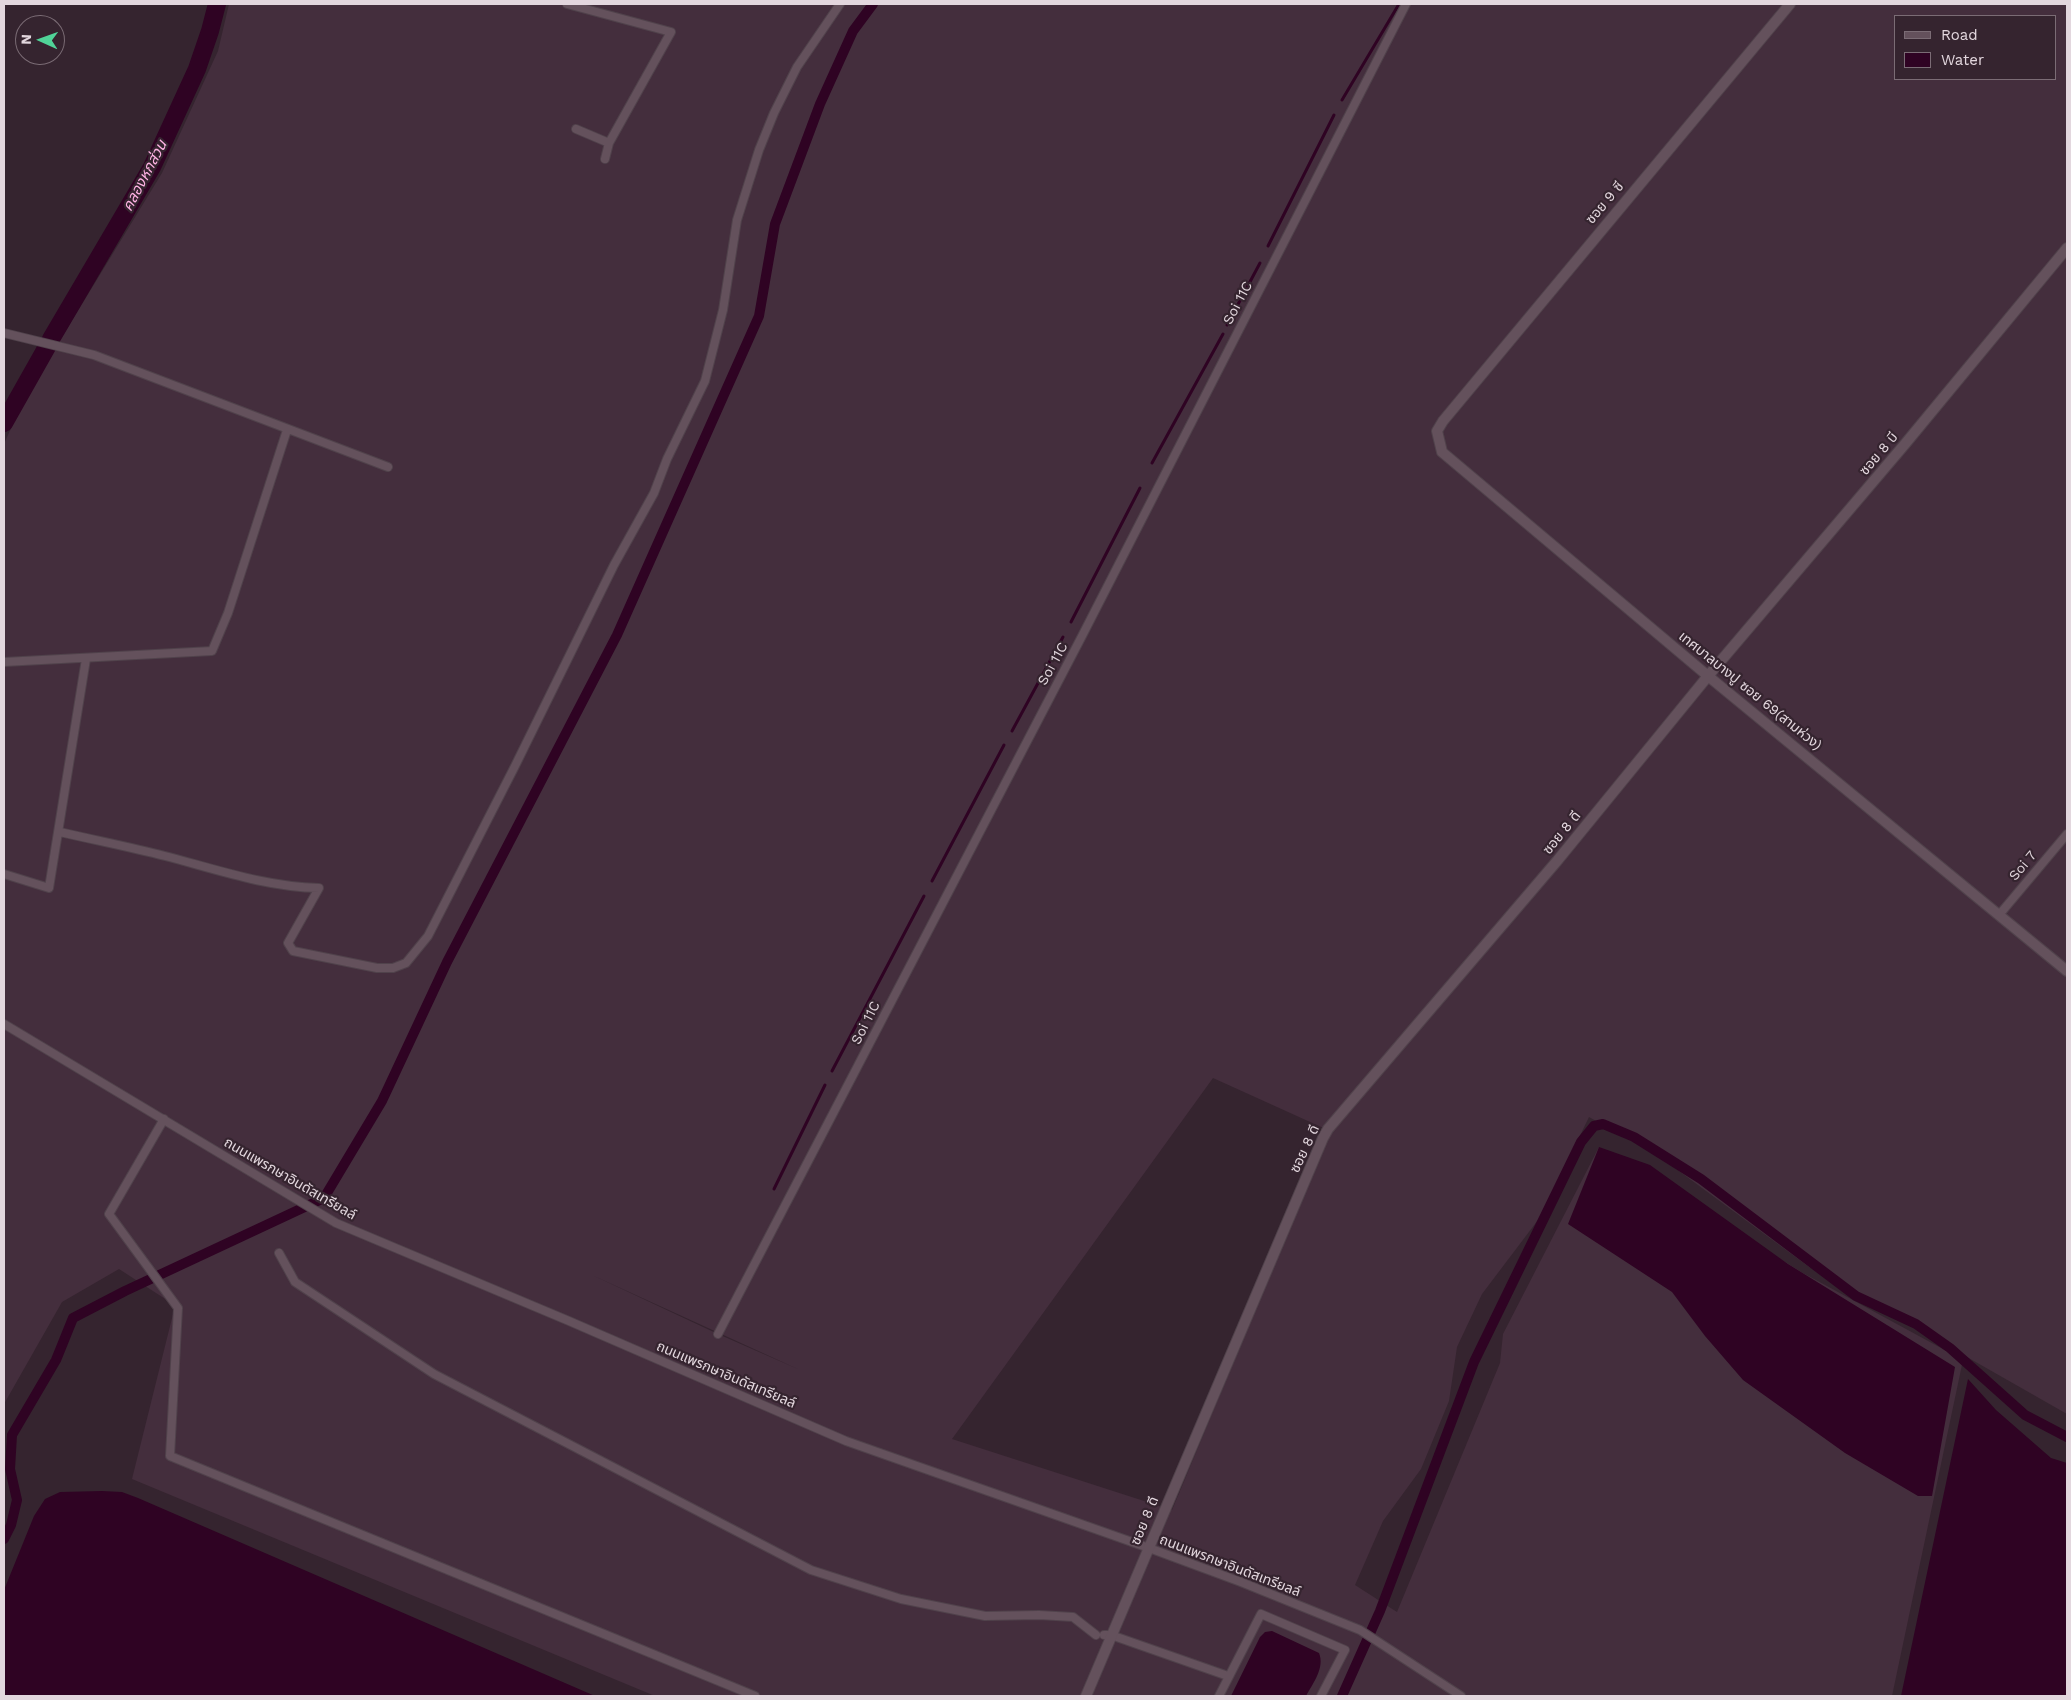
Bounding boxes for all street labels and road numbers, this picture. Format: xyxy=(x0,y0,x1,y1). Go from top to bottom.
street label: ซอย 9 ซี xyxy=(1582,178,1628,228)
street label: Soi 11C xyxy=(1220,279,1256,327)
street label: ซอย 8 บี xyxy=(1856,429,1902,479)
street label: เทศบาลบางปู ซอย 69(สามห่วง) xyxy=(1675,628,1825,754)
street label: Soi 11C xyxy=(1034,640,1072,688)
street label: ซอย 8 ดี xyxy=(1539,808,1585,858)
street label: Soi 7 xyxy=(2006,848,2040,884)
street label: Soi 11C xyxy=(848,999,884,1047)
street label: ซอย 8 ดี xyxy=(1287,1122,1323,1176)
street label: ถนนแพรกษาอินดัสเทรียลล์ xyxy=(221,1134,359,1224)
street label: ถนนแพรกษาอินดัสเทรียลล์ xyxy=(654,1338,798,1412)
street label: ซอย 8 ดี xyxy=(1127,1494,1163,1548)
street label: ถนนแพรกษาอินดัสเทรียลล์ xyxy=(1157,1531,1303,1601)

